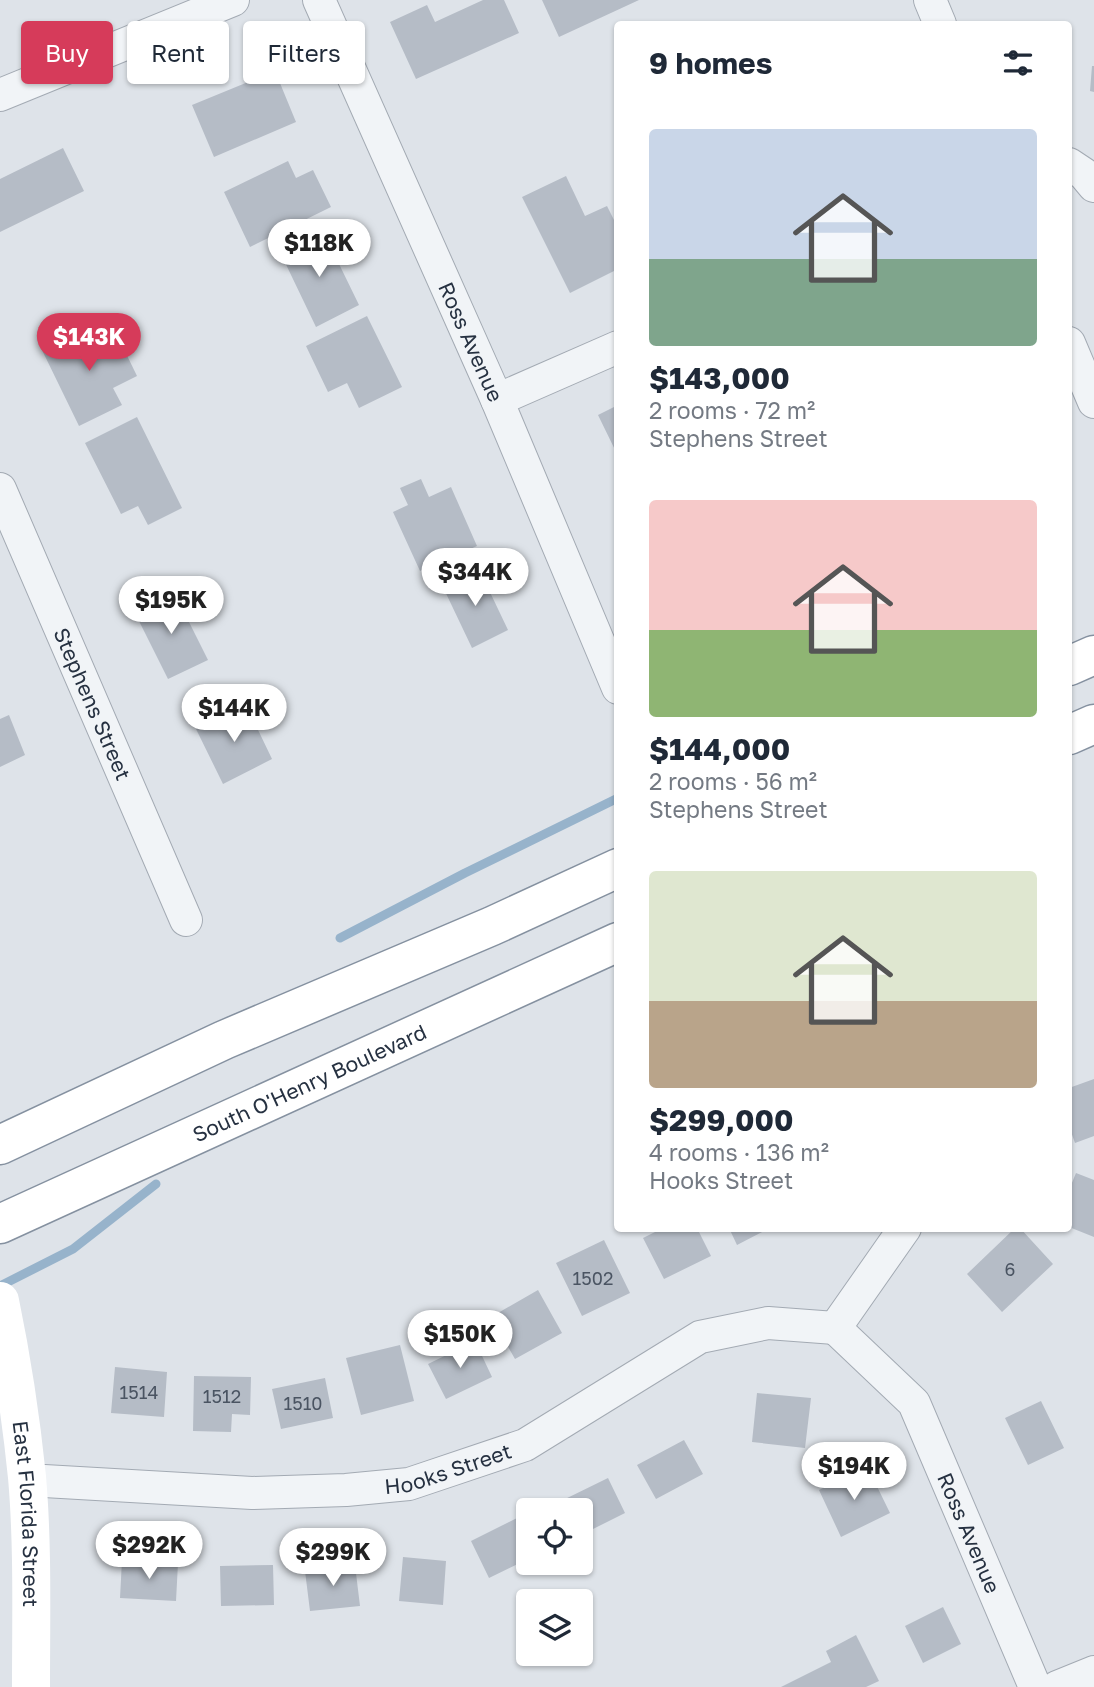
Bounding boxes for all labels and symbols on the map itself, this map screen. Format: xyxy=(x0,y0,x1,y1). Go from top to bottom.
pin: $118K xyxy=(270,219,368,279)
street label: Ross Avenue xyxy=(433,278,509,406)
pin: $143K xyxy=(40,314,138,373)
pin: $344K xyxy=(426,548,524,608)
pin: $195K xyxy=(122,576,220,636)
street label: Stephens Street xyxy=(48,624,137,784)
pin: $144K xyxy=(185,684,283,744)
street label: South O'Henry Boulevard xyxy=(188,1018,430,1147)
house number: 6 xyxy=(1005,1258,1015,1280)
house number: 1502 xyxy=(573,1267,613,1289)
pin: $150K xyxy=(411,1310,509,1370)
house number: 1514 xyxy=(120,1381,158,1403)
house number: 1512 xyxy=(203,1385,241,1407)
house number: 1510 xyxy=(283,1392,323,1414)
street label: East Florida Street xyxy=(7,1419,44,1607)
street label: Hooks Street xyxy=(383,1438,515,1499)
pin: $194K xyxy=(805,1442,903,1502)
street label: Ross Avenue xyxy=(932,1469,1006,1597)
pin: $292K xyxy=(100,1522,198,1581)
pin: $299K xyxy=(284,1528,382,1588)

